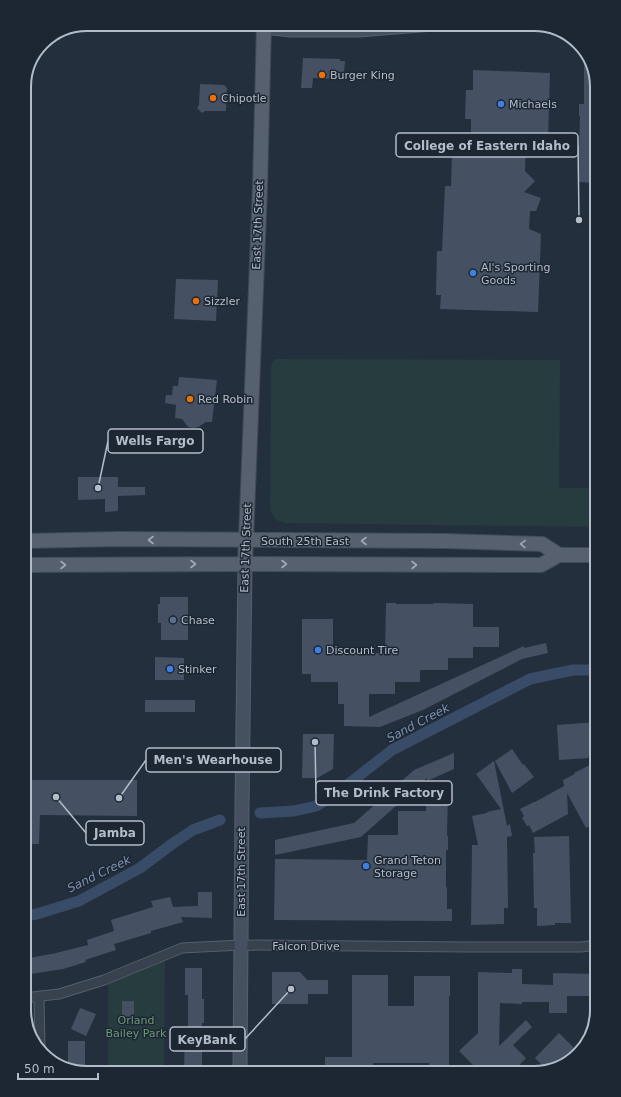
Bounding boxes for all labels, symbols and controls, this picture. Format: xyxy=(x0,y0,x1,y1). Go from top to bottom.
place label: Burger King xyxy=(330,69,395,82)
marker: Burger King xyxy=(317,70,327,80)
place label: Chipotle xyxy=(221,92,267,105)
marker: Chipotle xyxy=(208,93,218,103)
place label: Michaels xyxy=(509,98,557,111)
marker: Michaels xyxy=(496,99,506,109)
callout: College of Eastern Idaho xyxy=(396,133,578,157)
text: College of Eastern Idaho xyxy=(404,139,570,153)
street label: East 17th Street xyxy=(250,179,266,270)
place label: Al's Sporting Goods xyxy=(481,261,550,287)
marker: Al's Sporting Goods xyxy=(468,268,478,278)
place label: Sizzler xyxy=(204,295,240,308)
marker: Sizzler xyxy=(191,296,201,306)
place label: Red Robin xyxy=(198,393,253,406)
marker: Red Robin xyxy=(185,394,195,404)
callout: Wells Fargo xyxy=(108,429,203,453)
text: Wells Fargo xyxy=(116,434,194,448)
street label: East 17th Street xyxy=(238,502,254,593)
one-way arrow xyxy=(148,535,154,544)
street label: South 25th East xyxy=(261,535,350,548)
one-way arrow xyxy=(361,537,367,545)
one-way arrow xyxy=(520,540,526,548)
one-way arrow xyxy=(190,560,196,568)
one-way arrow xyxy=(281,560,287,568)
one-way arrow xyxy=(60,561,66,569)
one-way arrow xyxy=(411,561,417,569)
place label: Chase xyxy=(181,614,215,627)
marker: Chase xyxy=(168,615,178,625)
place label: Discount Tire xyxy=(326,644,399,657)
marker: Discount Tire xyxy=(313,645,323,655)
place label: Stinker xyxy=(178,663,217,676)
marker: Stinker xyxy=(165,664,175,674)
water label: Sand Creek xyxy=(384,700,453,745)
callout: Men's Wearhouse xyxy=(146,748,281,772)
text: Men's Wearhouse xyxy=(153,753,273,767)
callout: The Drink Factory xyxy=(316,781,452,805)
text: The Drink Factory xyxy=(324,786,444,800)
callout: Jamba xyxy=(86,821,144,845)
text: Jamba xyxy=(93,826,136,840)
street label: East 17th Street xyxy=(235,827,248,917)
water label: Sand Creek xyxy=(65,852,134,895)
place label: Grand Teton Storage xyxy=(374,854,441,880)
marker: Grand Teton Storage xyxy=(361,861,371,871)
street label: Falcon Drive xyxy=(272,940,340,953)
park label: Orland Bailey Park xyxy=(106,1014,167,1040)
callout: KeyBank xyxy=(170,1027,245,1051)
text: KeyBank xyxy=(178,1033,237,1047)
scale bar xyxy=(18,1055,98,1081)
text: 50 m xyxy=(24,1062,55,1076)

